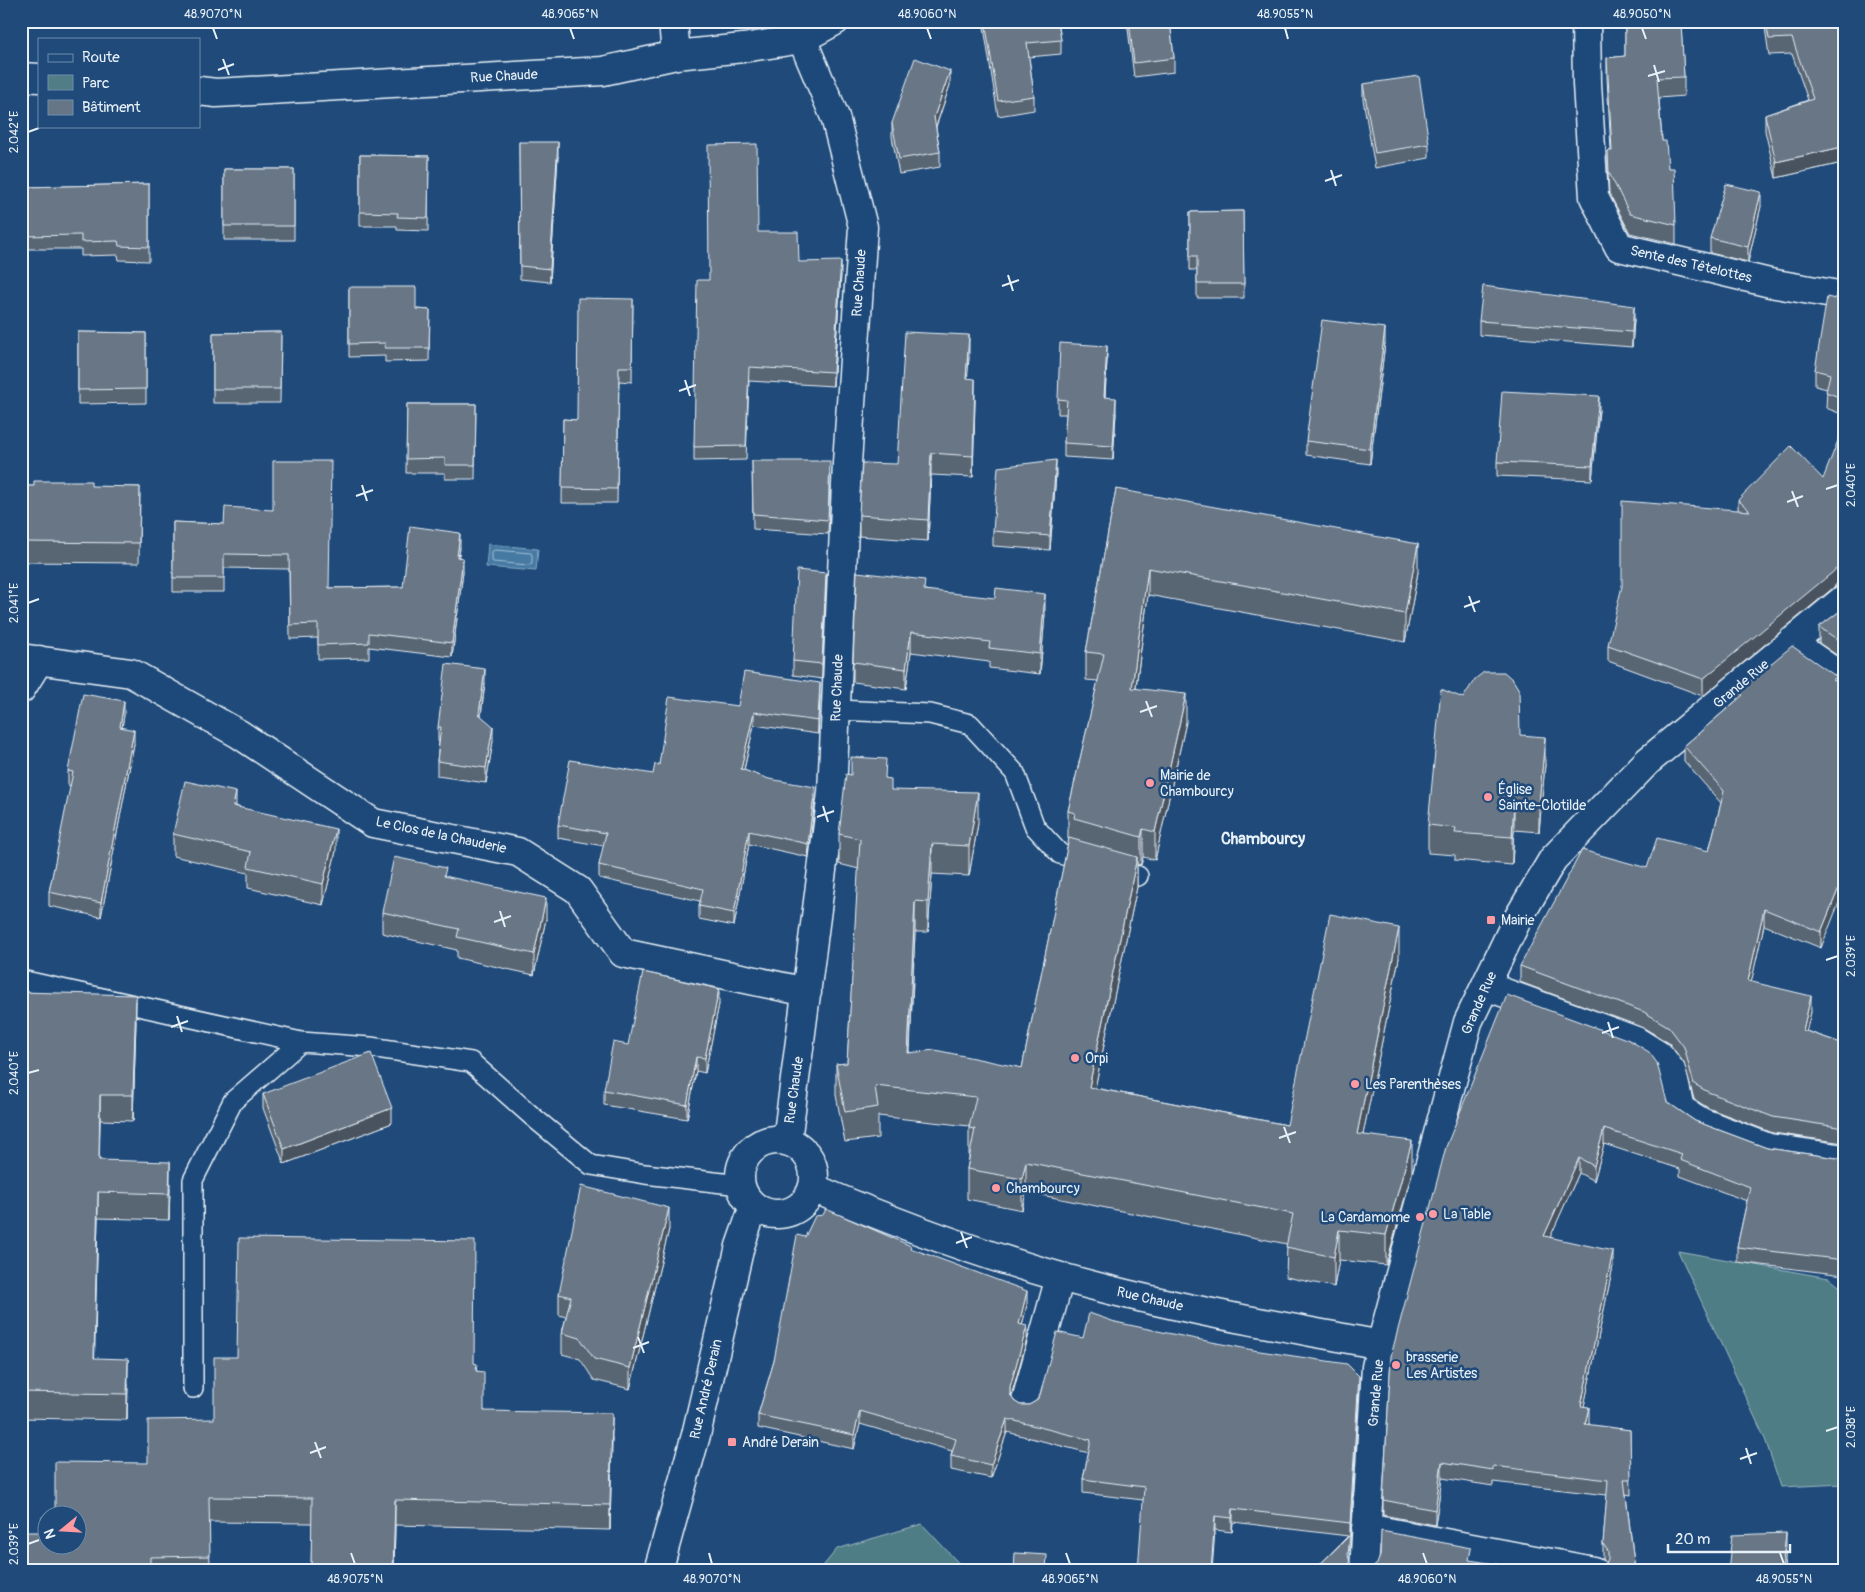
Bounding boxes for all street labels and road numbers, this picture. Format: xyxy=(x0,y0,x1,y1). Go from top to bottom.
street label: Rue Chaude xyxy=(470,66,538,86)
street label: Sente des Têtelottes xyxy=(1628,242,1754,286)
street label: Rue Chaude xyxy=(848,249,870,317)
street label: Rue Chaude xyxy=(827,654,847,722)
street label: Grande Rue xyxy=(1710,656,1772,712)
street label: Le Clos de la Chauderie xyxy=(374,813,508,857)
street label: Grande Rue xyxy=(1458,969,1500,1037)
street label: Rue Chaude xyxy=(781,1055,807,1125)
street label: Rue Chaude xyxy=(1115,1283,1185,1315)
street label: Rue André Derain xyxy=(686,1337,726,1441)
street label: Grande Rue xyxy=(1365,1359,1387,1427)

